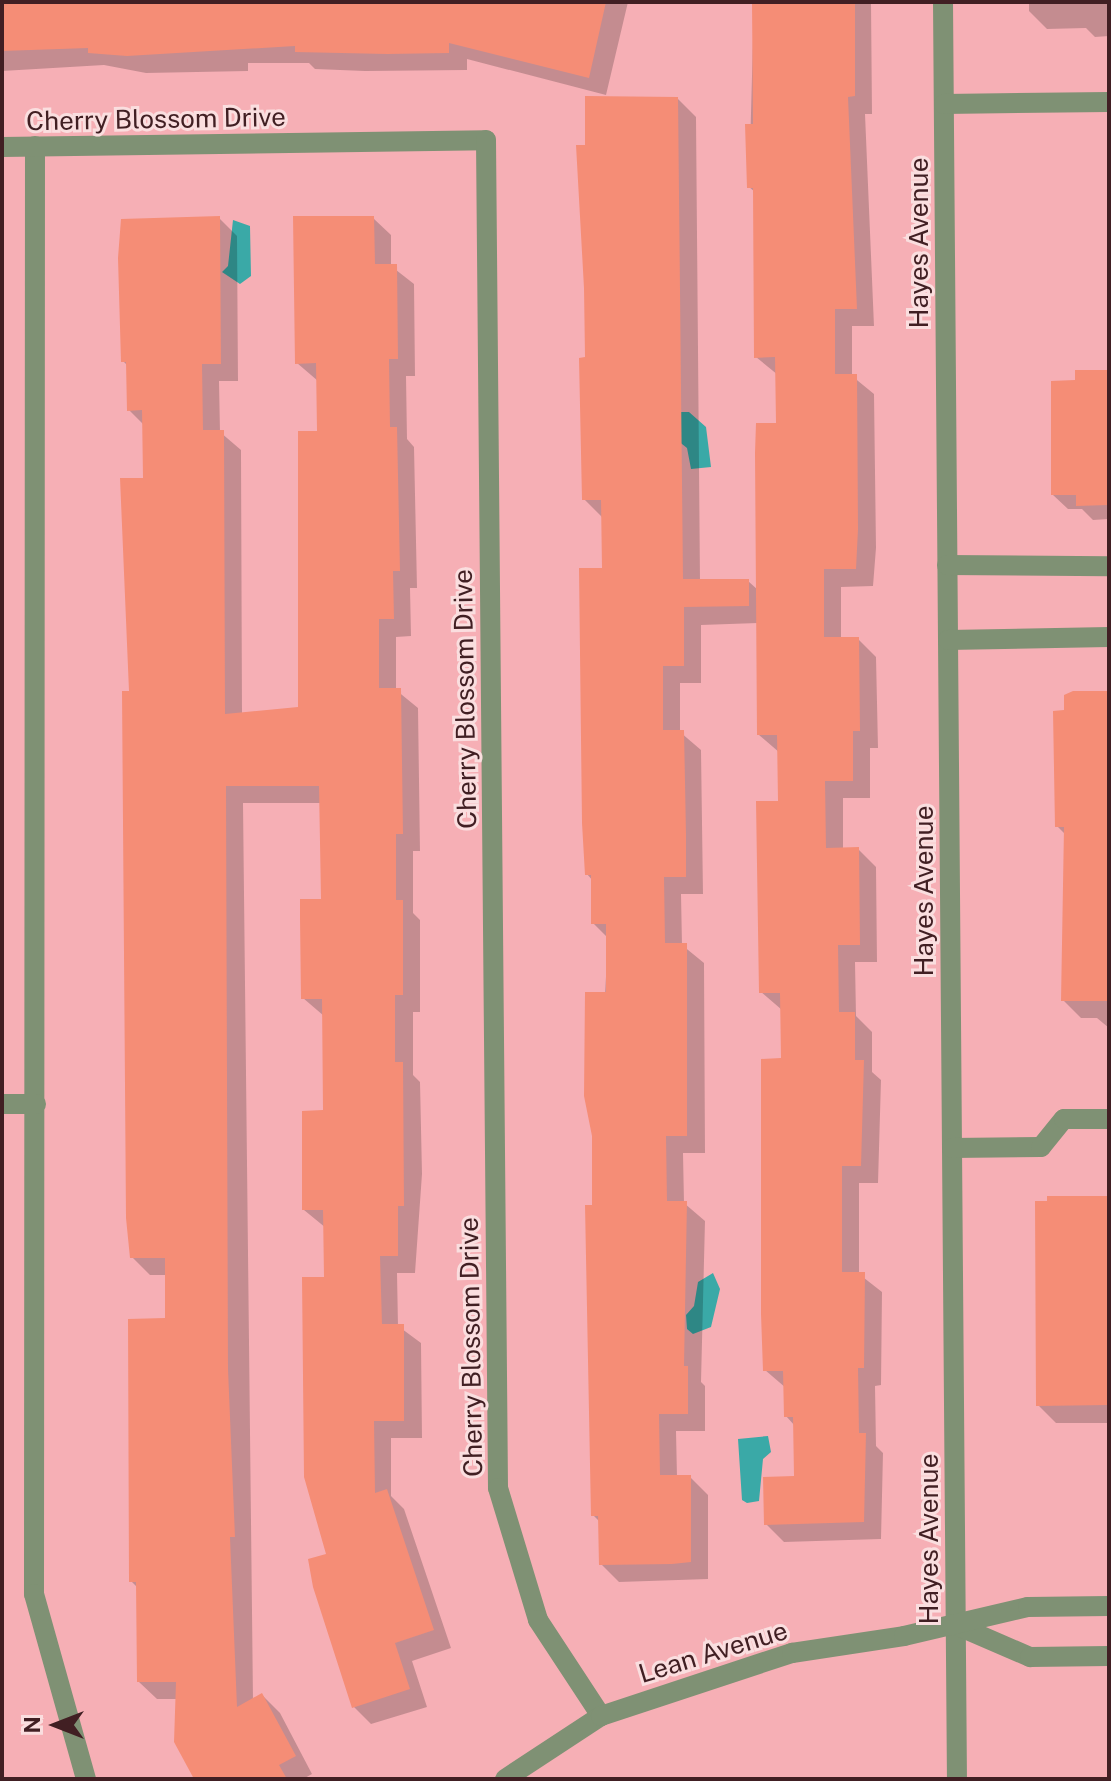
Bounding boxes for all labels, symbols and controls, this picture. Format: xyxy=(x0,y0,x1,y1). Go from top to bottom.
street label: Cherry Blossom Drive xyxy=(26,101,286,137)
street label: Hayes Avenue xyxy=(903,158,935,328)
street label: Cherry Blossom Drive xyxy=(447,569,483,829)
street label: Hayes Avenue xyxy=(908,806,940,976)
street label: Cherry Blossom Drive xyxy=(453,1217,489,1477)
street label: Hayes Avenue xyxy=(913,1454,945,1624)
street label: Lean Avenue xyxy=(635,1615,791,1689)
north arrow xyxy=(16,1685,96,1765)
text: N xyxy=(19,1716,45,1734)

